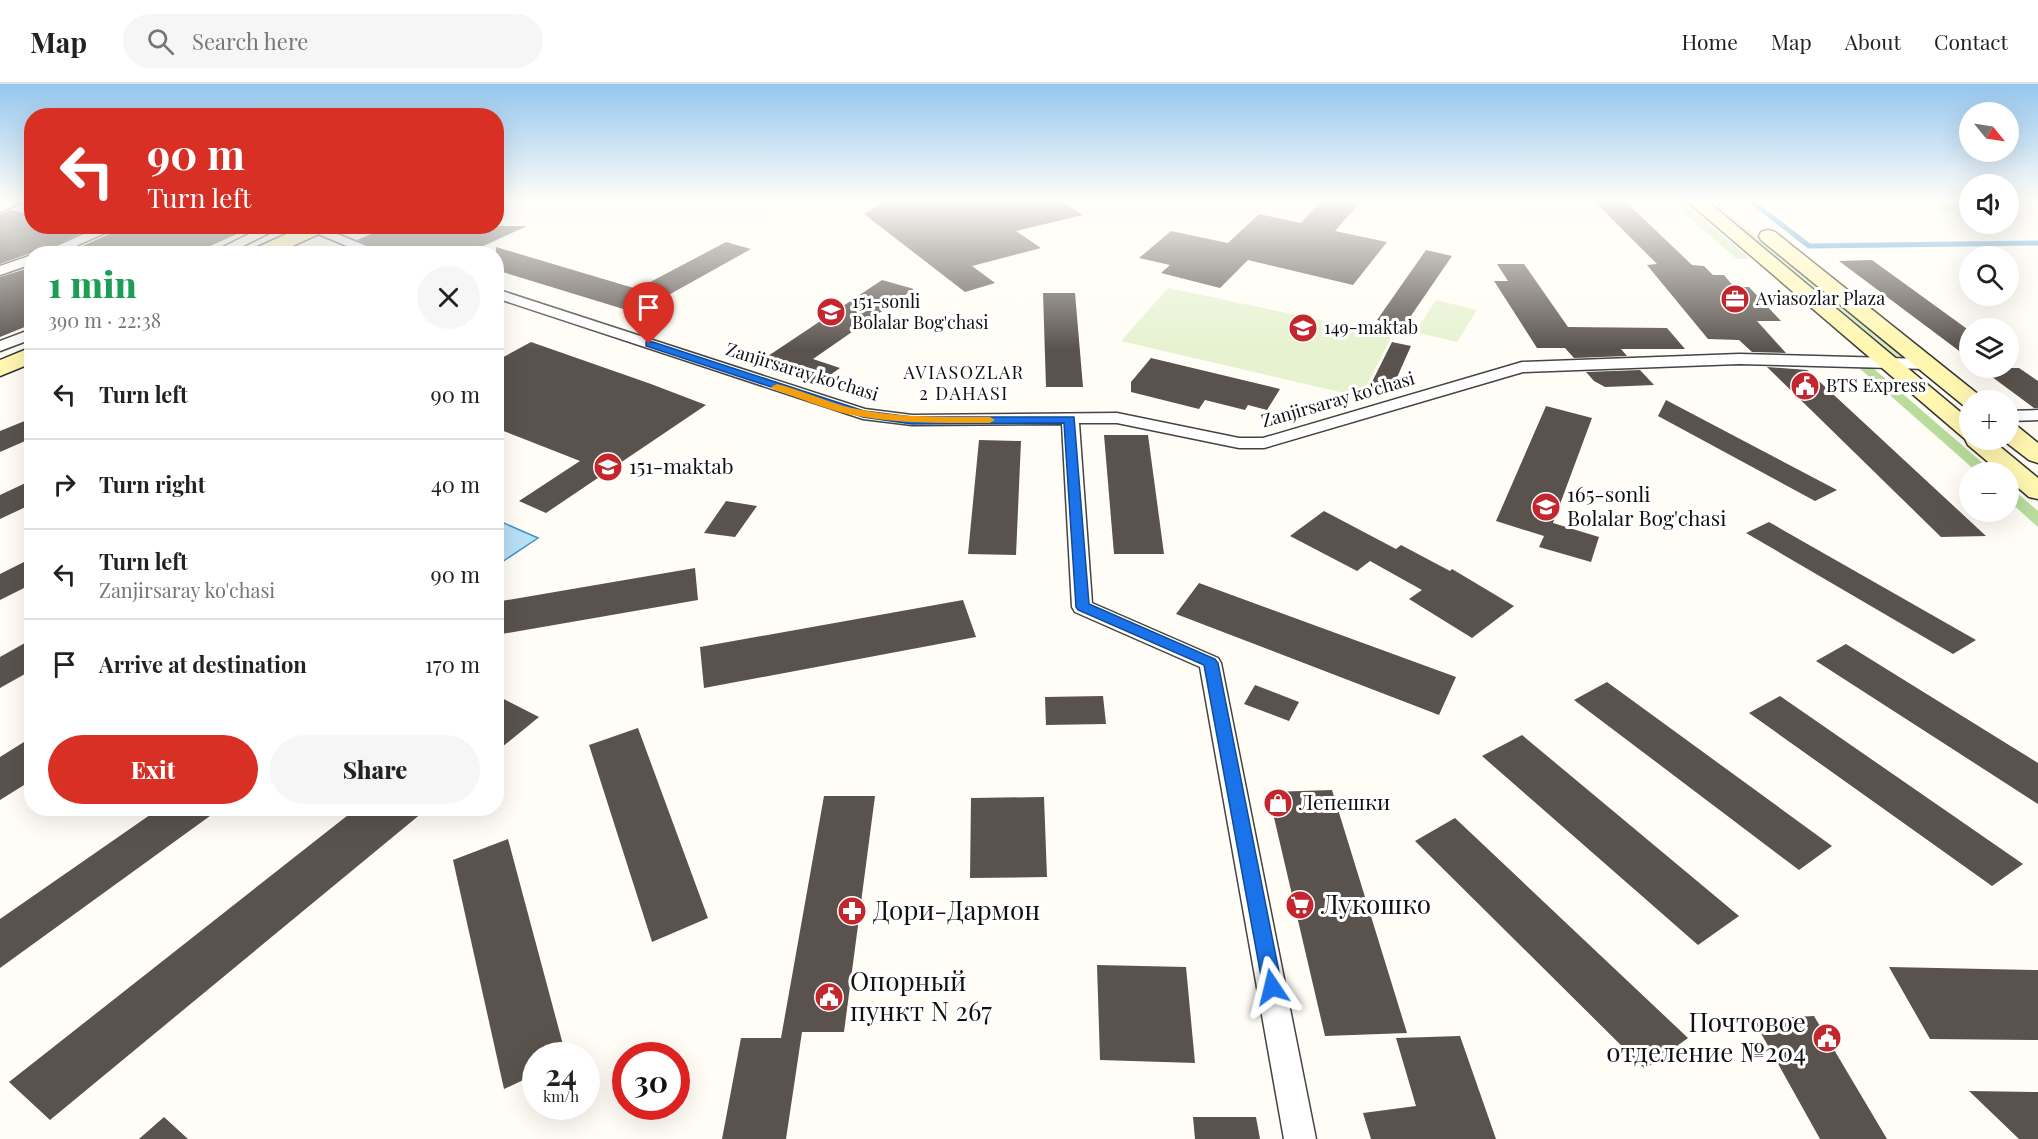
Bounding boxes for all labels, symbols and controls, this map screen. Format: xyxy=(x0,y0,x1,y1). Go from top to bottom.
search box xyxy=(123,14,543,68)
text: Map xyxy=(30,23,87,60)
icon: search xyxy=(144,25,177,58)
text: Search here xyxy=(192,26,308,56)
text: Home xyxy=(1682,27,1738,55)
text: Map xyxy=(1771,27,1812,55)
text: About xyxy=(1845,27,1901,55)
text: Contact xyxy=(1934,27,2008,55)
north arrow xyxy=(1959,102,2019,162)
map controls xyxy=(1959,102,2019,522)
text: 90 m xyxy=(147,125,245,181)
icon: left xyxy=(48,132,126,210)
button: sound xyxy=(1959,174,2019,234)
text: Turn left xyxy=(147,179,251,215)
button: search xyxy=(1959,246,2019,306)
text: 1 min xyxy=(48,259,137,307)
button: close xyxy=(417,266,480,329)
pin xyxy=(623,282,674,344)
office icon: Aviasozlar Plaza xyxy=(1719,283,1751,315)
place label: Aviasozlar Plaza xyxy=(1755,286,1885,310)
place label: 151-sonli Bolalar Bog'chasi xyxy=(852,289,989,334)
icon: arrive xyxy=(632,291,665,324)
school or university icon: 151-sonli Bolalar Bog'chasi xyxy=(815,296,847,328)
text: 390 m · 22:38 xyxy=(48,306,161,333)
school or university icon: 149-maktab xyxy=(1287,312,1319,344)
place label: 149-maktab xyxy=(1324,315,1418,339)
button: layers xyxy=(1959,318,2019,378)
street label: Zanjirsaray ko'chasi xyxy=(723,336,882,406)
district label: AVIASOZLAR 2 DAHASI xyxy=(902,360,1025,405)
street label: Zanjirsaray ko'chasi xyxy=(1258,366,1417,432)
public building icon: BTS Express xyxy=(1789,370,1821,402)
place label: BTS Express xyxy=(1826,373,1926,397)
icon: left xyxy=(48,378,81,411)
text: Turn left xyxy=(99,379,188,409)
text: 90 m xyxy=(431,379,480,409)
button: + xyxy=(1959,390,2019,450)
school or university icon: 151-maktab xyxy=(592,451,624,483)
place label: 151-maktab xyxy=(629,451,734,479)
button: − xyxy=(1959,462,2019,522)
icon: right xyxy=(48,468,81,501)
text: Turn right xyxy=(99,469,205,499)
text: 40 m xyxy=(431,469,480,499)
place label: 165-sonli Bolalar Bog'chasi xyxy=(1567,479,1726,531)
school or university icon: 165-sonli Bolalar Bog'chasi xyxy=(1530,491,1562,523)
text: Turn left xyxy=(99,546,188,576)
icon: left xyxy=(48,558,81,591)
text: 90 m xyxy=(431,559,480,589)
text: Zanjirsaray ko'chasi xyxy=(99,576,275,603)
icon: arrive xyxy=(48,648,81,681)
text: Arrive at destination xyxy=(99,649,307,679)
text: 170 m xyxy=(425,649,480,679)
button: Exit xyxy=(48,735,258,804)
button: Share xyxy=(270,735,480,804)
shop icon: Лепешки xyxy=(1262,787,1294,819)
place label: Лепешки xyxy=(1298,787,1390,815)
place label: Лукошко xyxy=(1320,886,1431,921)
supermarket icon: Лукошко xyxy=(1284,889,1316,921)
place label: Дори-Дармон xyxy=(873,892,1040,927)
pharmacy icon: Дори-Дармон xyxy=(836,895,868,927)
position arrow xyxy=(1240,955,1304,1019)
place label: Опорный пункт N 267 xyxy=(850,963,992,1028)
public building icon: Опорный пункт N 267 xyxy=(813,981,845,1013)
place label: Почтовое отделение №204 xyxy=(1606,1004,1806,1069)
public building icon: Почтовое отделение №204 xyxy=(1811,1022,1843,1054)
speed limit sign: 30 xyxy=(612,1042,690,1120)
text: 24 xyxy=(545,1054,577,1094)
text: km/h xyxy=(543,1086,579,1106)

